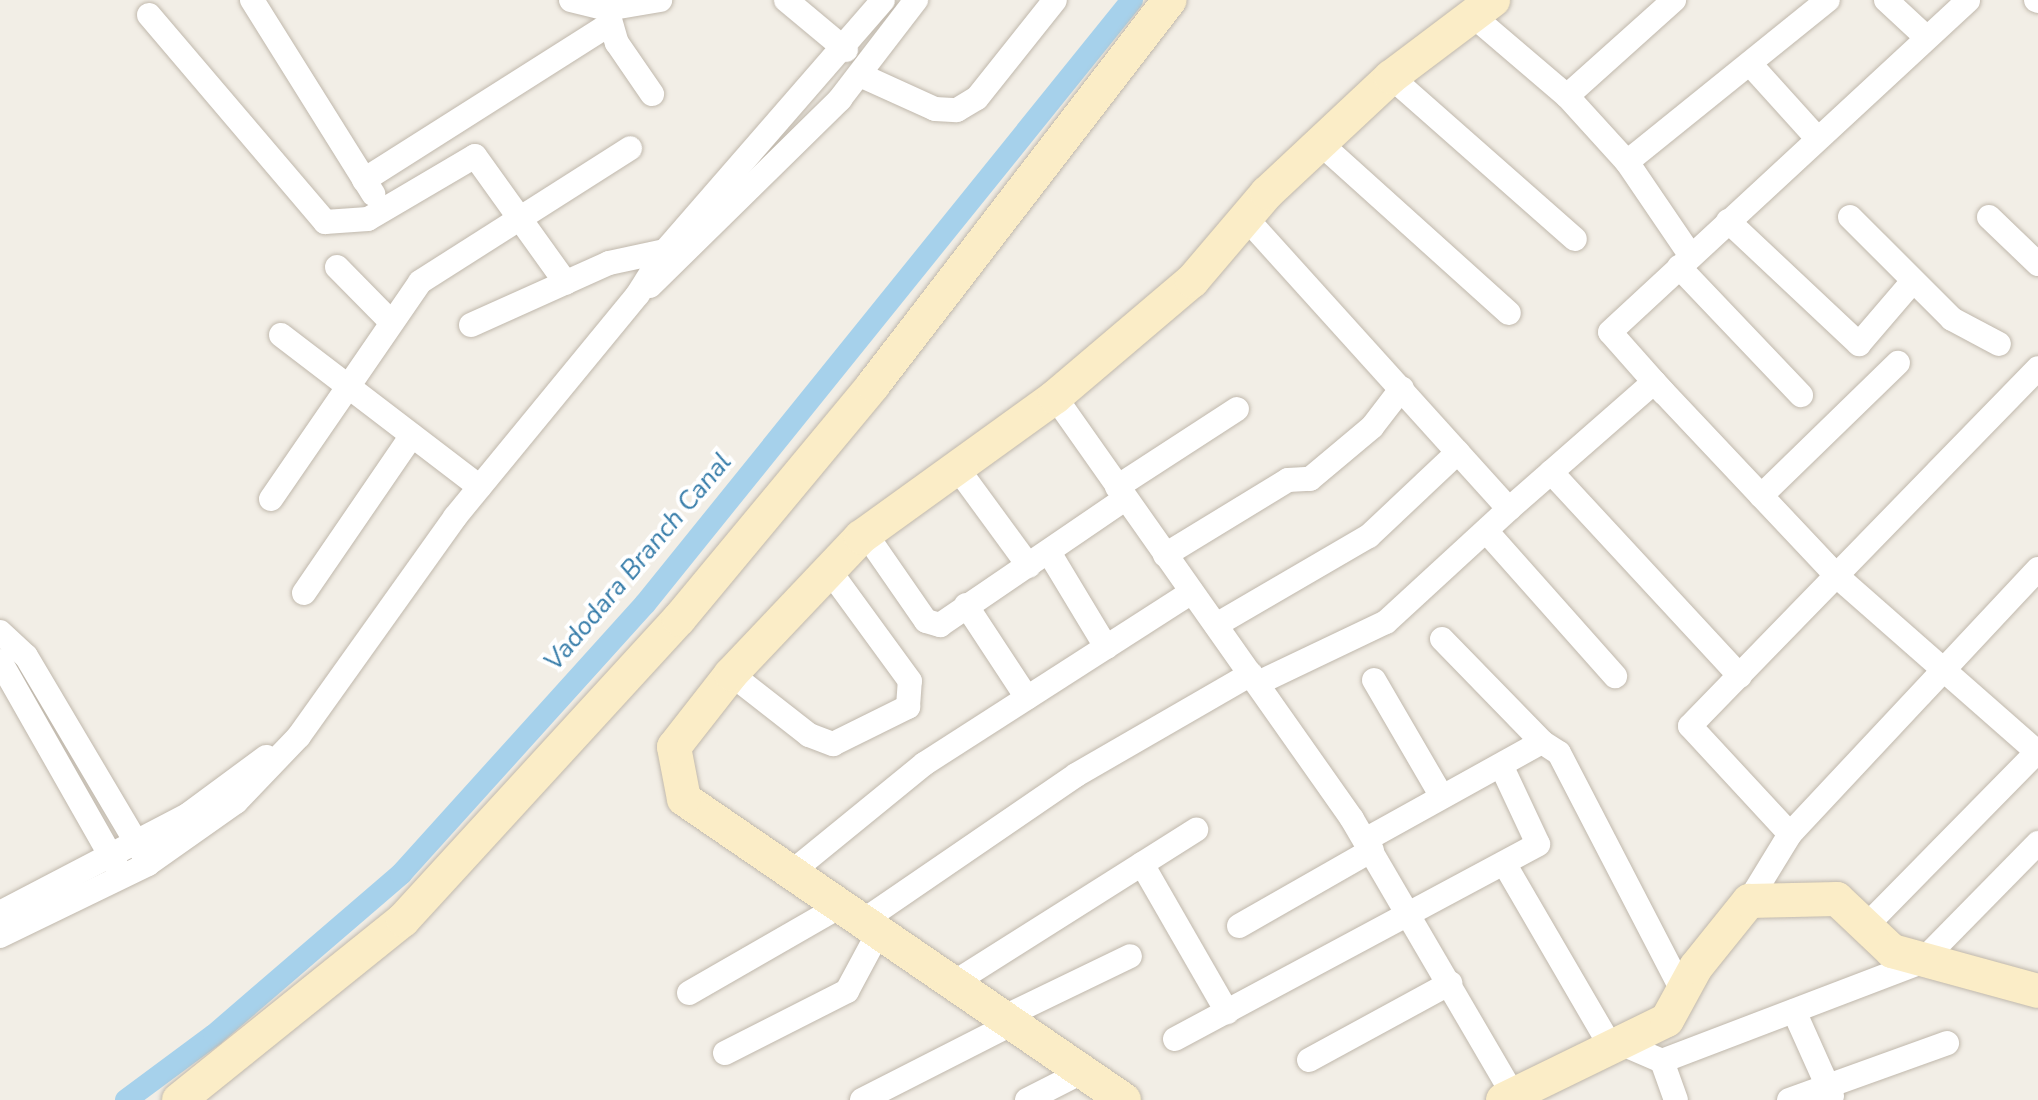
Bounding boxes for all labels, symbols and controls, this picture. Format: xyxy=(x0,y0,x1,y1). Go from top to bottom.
water label: Vadodara Branch Canal xyxy=(538,447,738,677)

